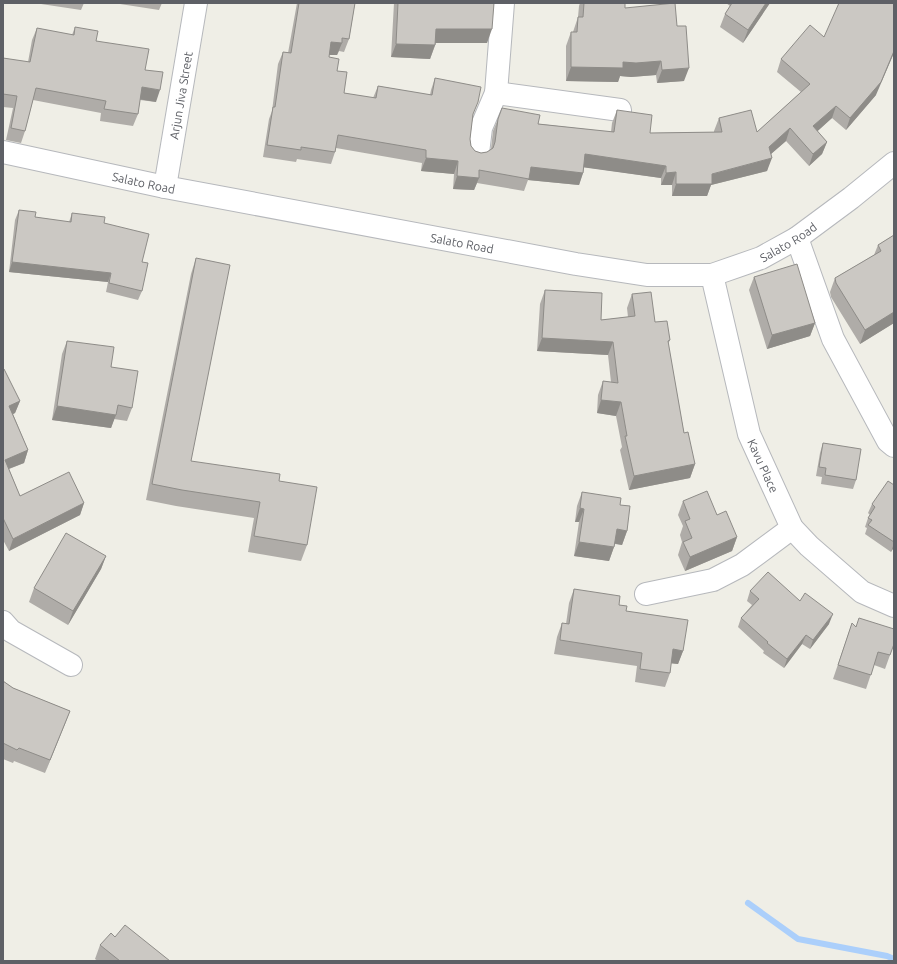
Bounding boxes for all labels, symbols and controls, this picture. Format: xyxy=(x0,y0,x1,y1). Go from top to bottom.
street label: Arjun Jiva Street xyxy=(167,50,194,140)
street label: Salato Road xyxy=(111,169,176,195)
street label: Salato Road xyxy=(757,220,819,264)
street label: Salato Road xyxy=(429,230,495,255)
street label: Kavu Place xyxy=(746,437,781,495)

